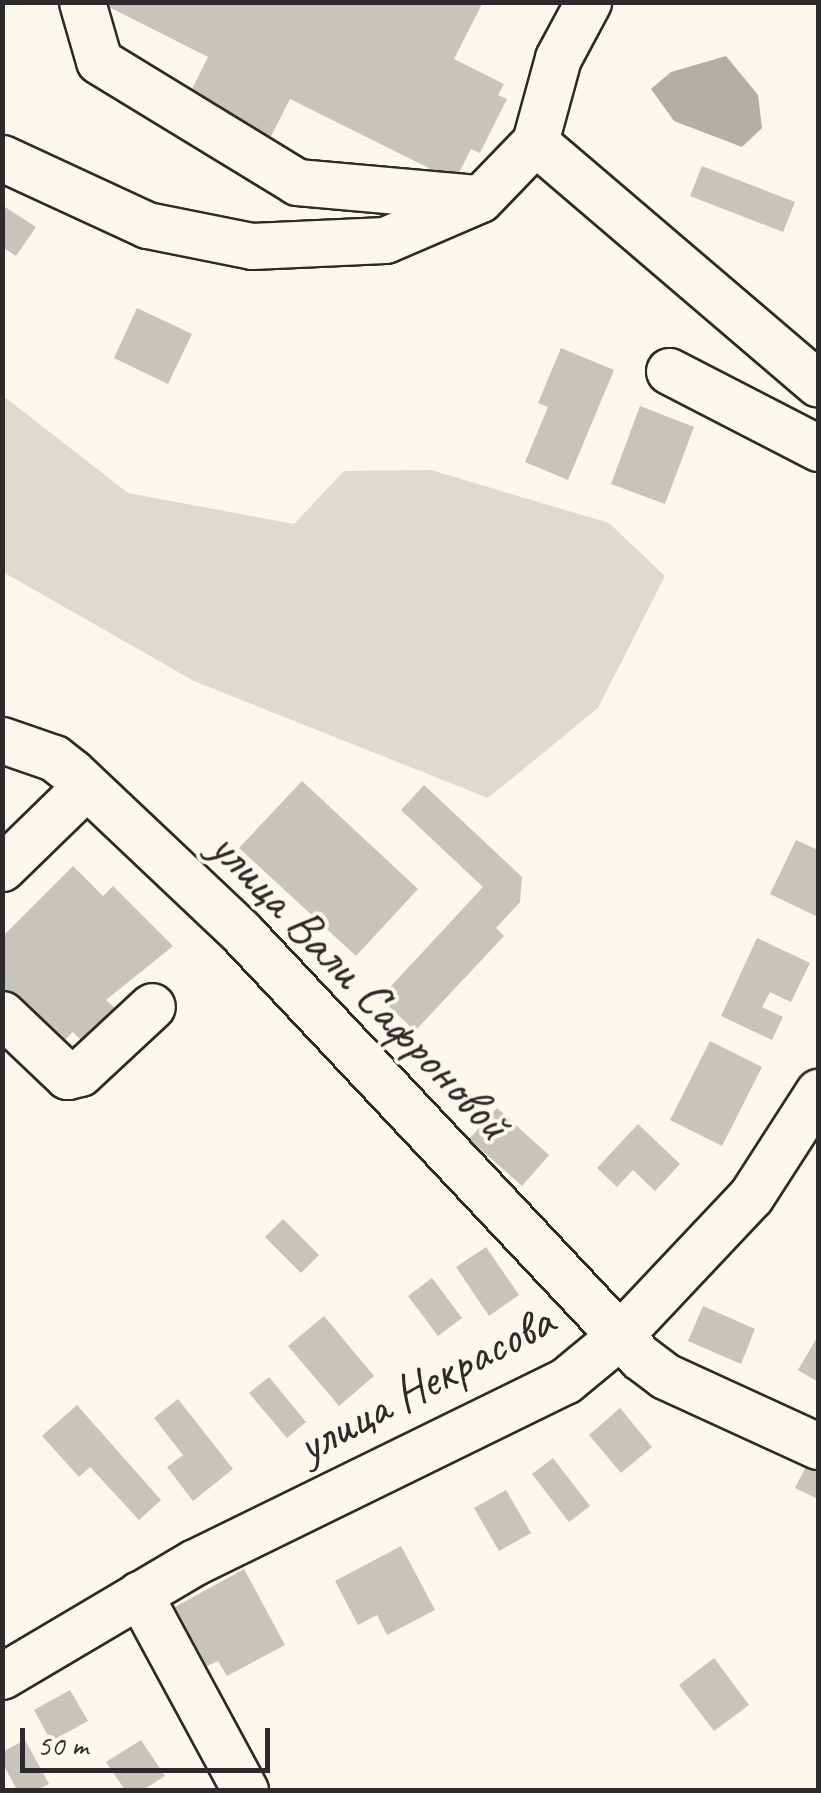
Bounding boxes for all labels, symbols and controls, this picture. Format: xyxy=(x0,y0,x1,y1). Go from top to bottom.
street label: улица Вали Сафроновой xyxy=(197,817,525,1153)
street label: улица Некрасова xyxy=(286,1290,564,1476)
scale bar xyxy=(25,1708,275,1770)
text: 50 m xyxy=(37,1726,88,1764)

